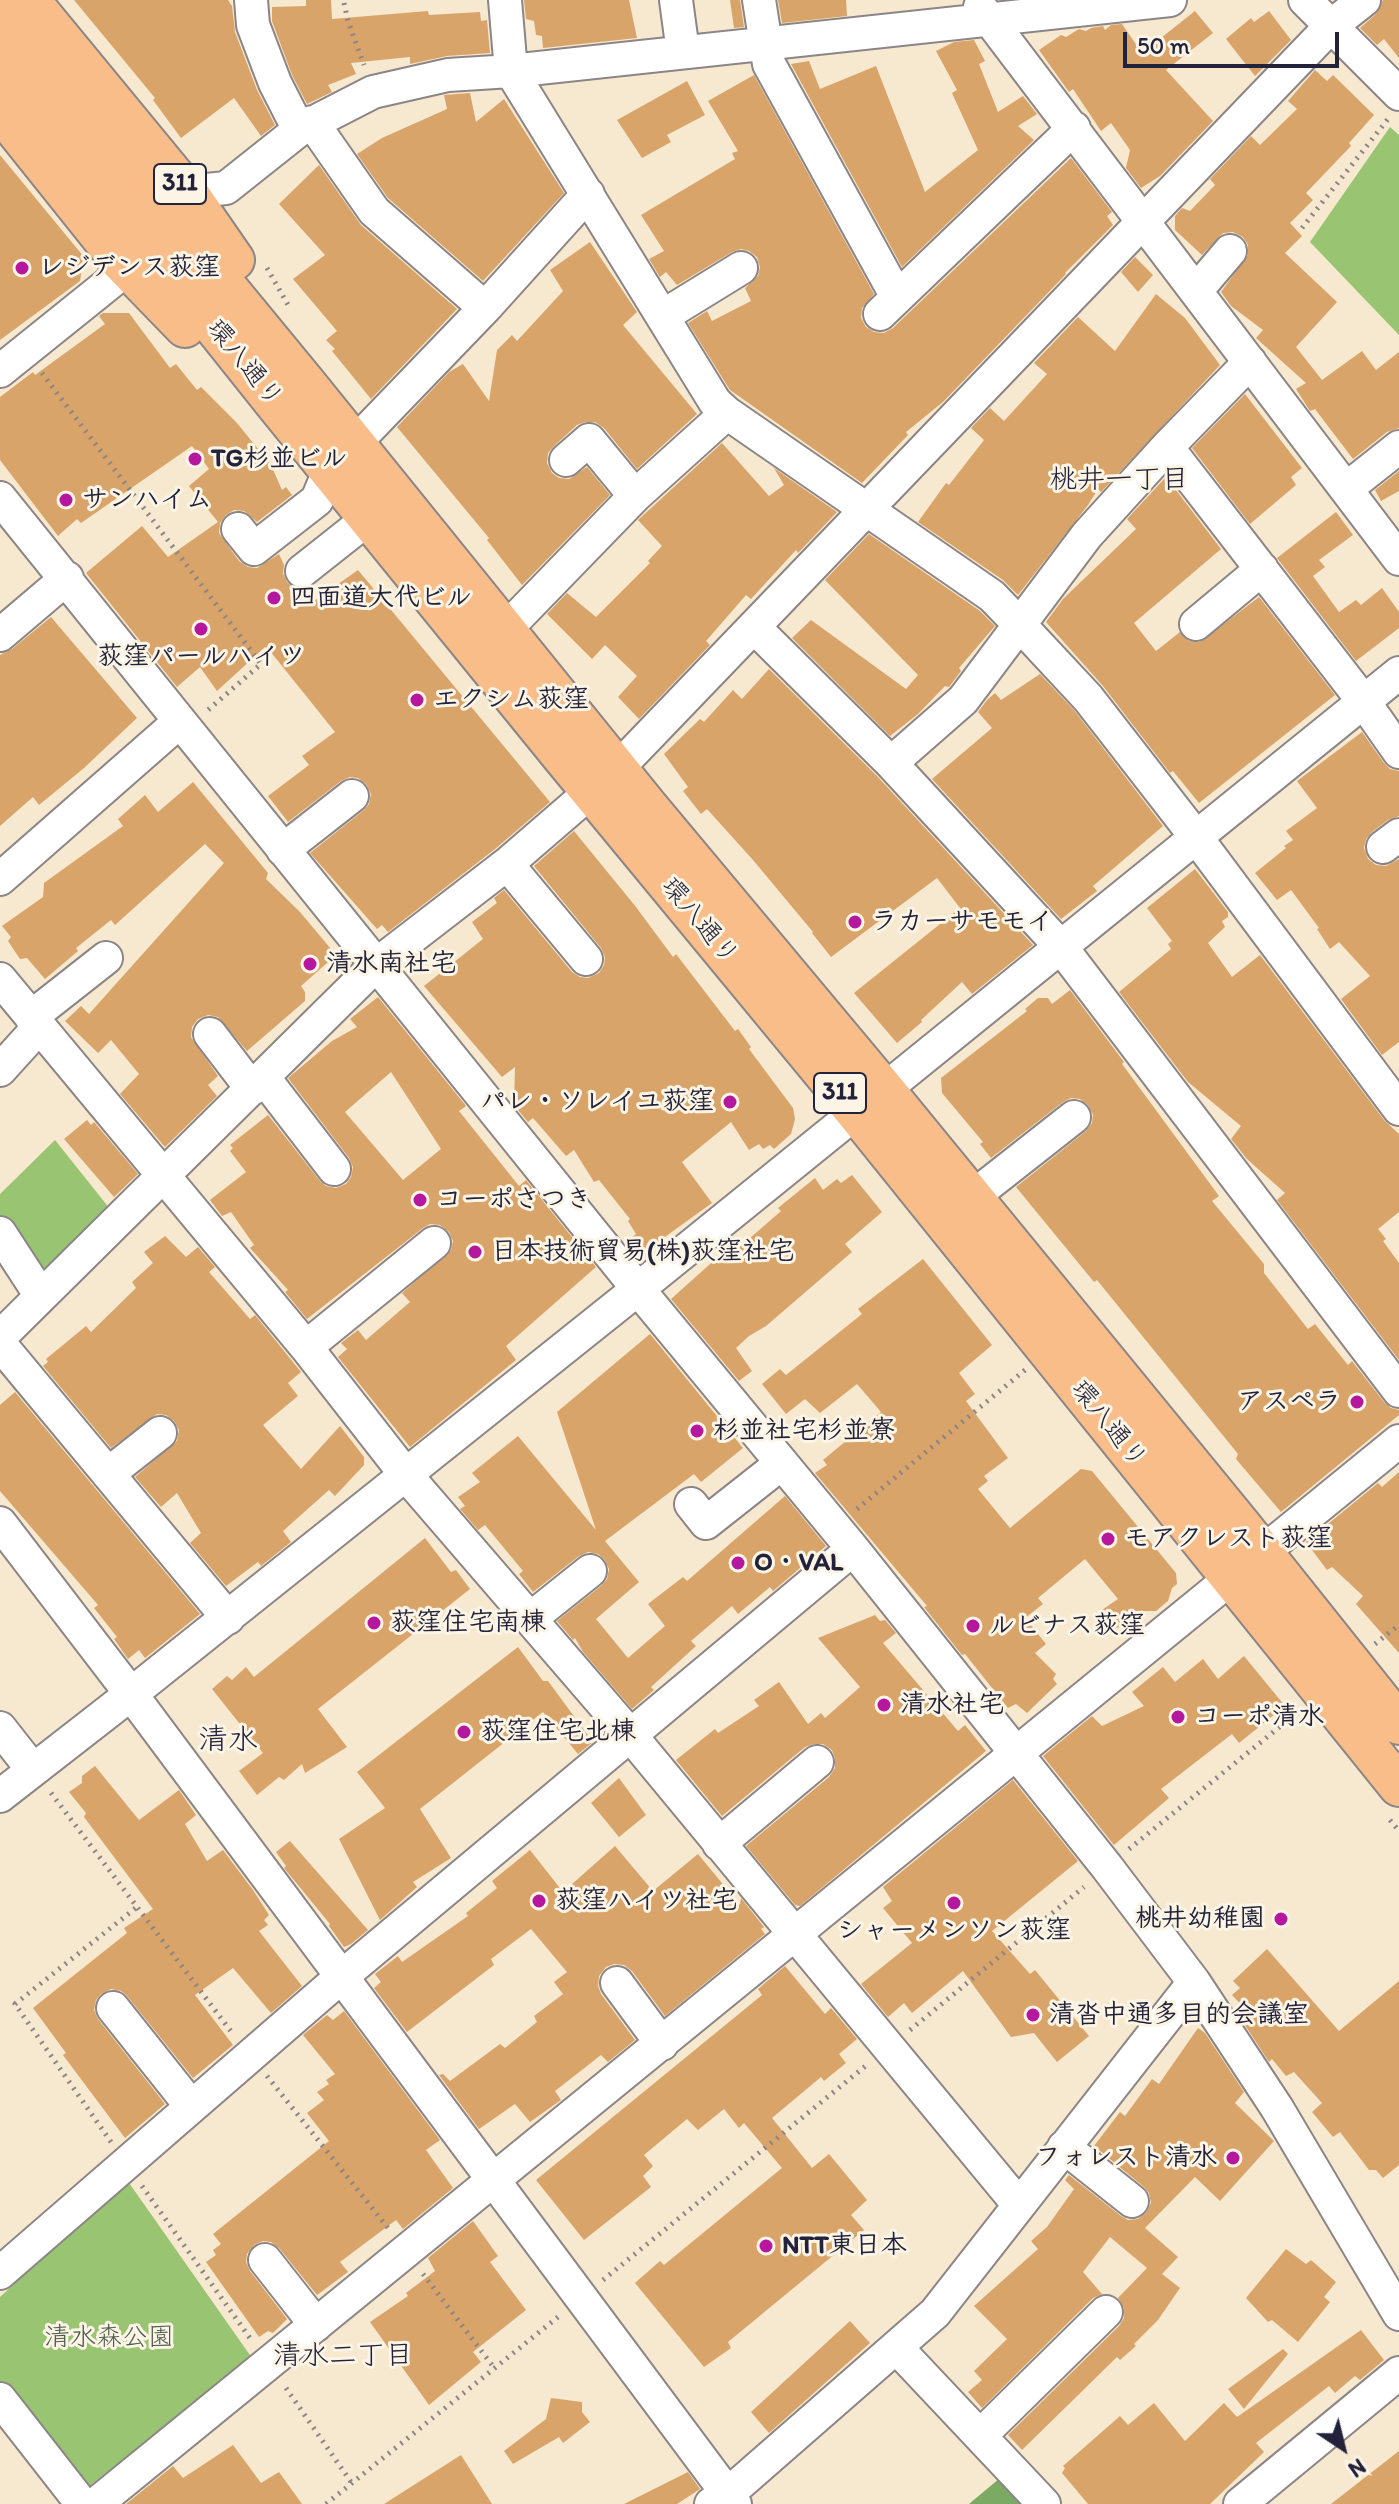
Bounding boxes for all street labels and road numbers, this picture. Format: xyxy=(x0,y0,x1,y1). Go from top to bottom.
road number: 311 xyxy=(154,164,206,204)
street label: 環八通り xyxy=(199,314,289,414)
street label: 環八通り xyxy=(654,872,744,972)
road number: 311 xyxy=(814,1073,866,1113)
street label: 環八通り xyxy=(1063,1375,1153,1475)

